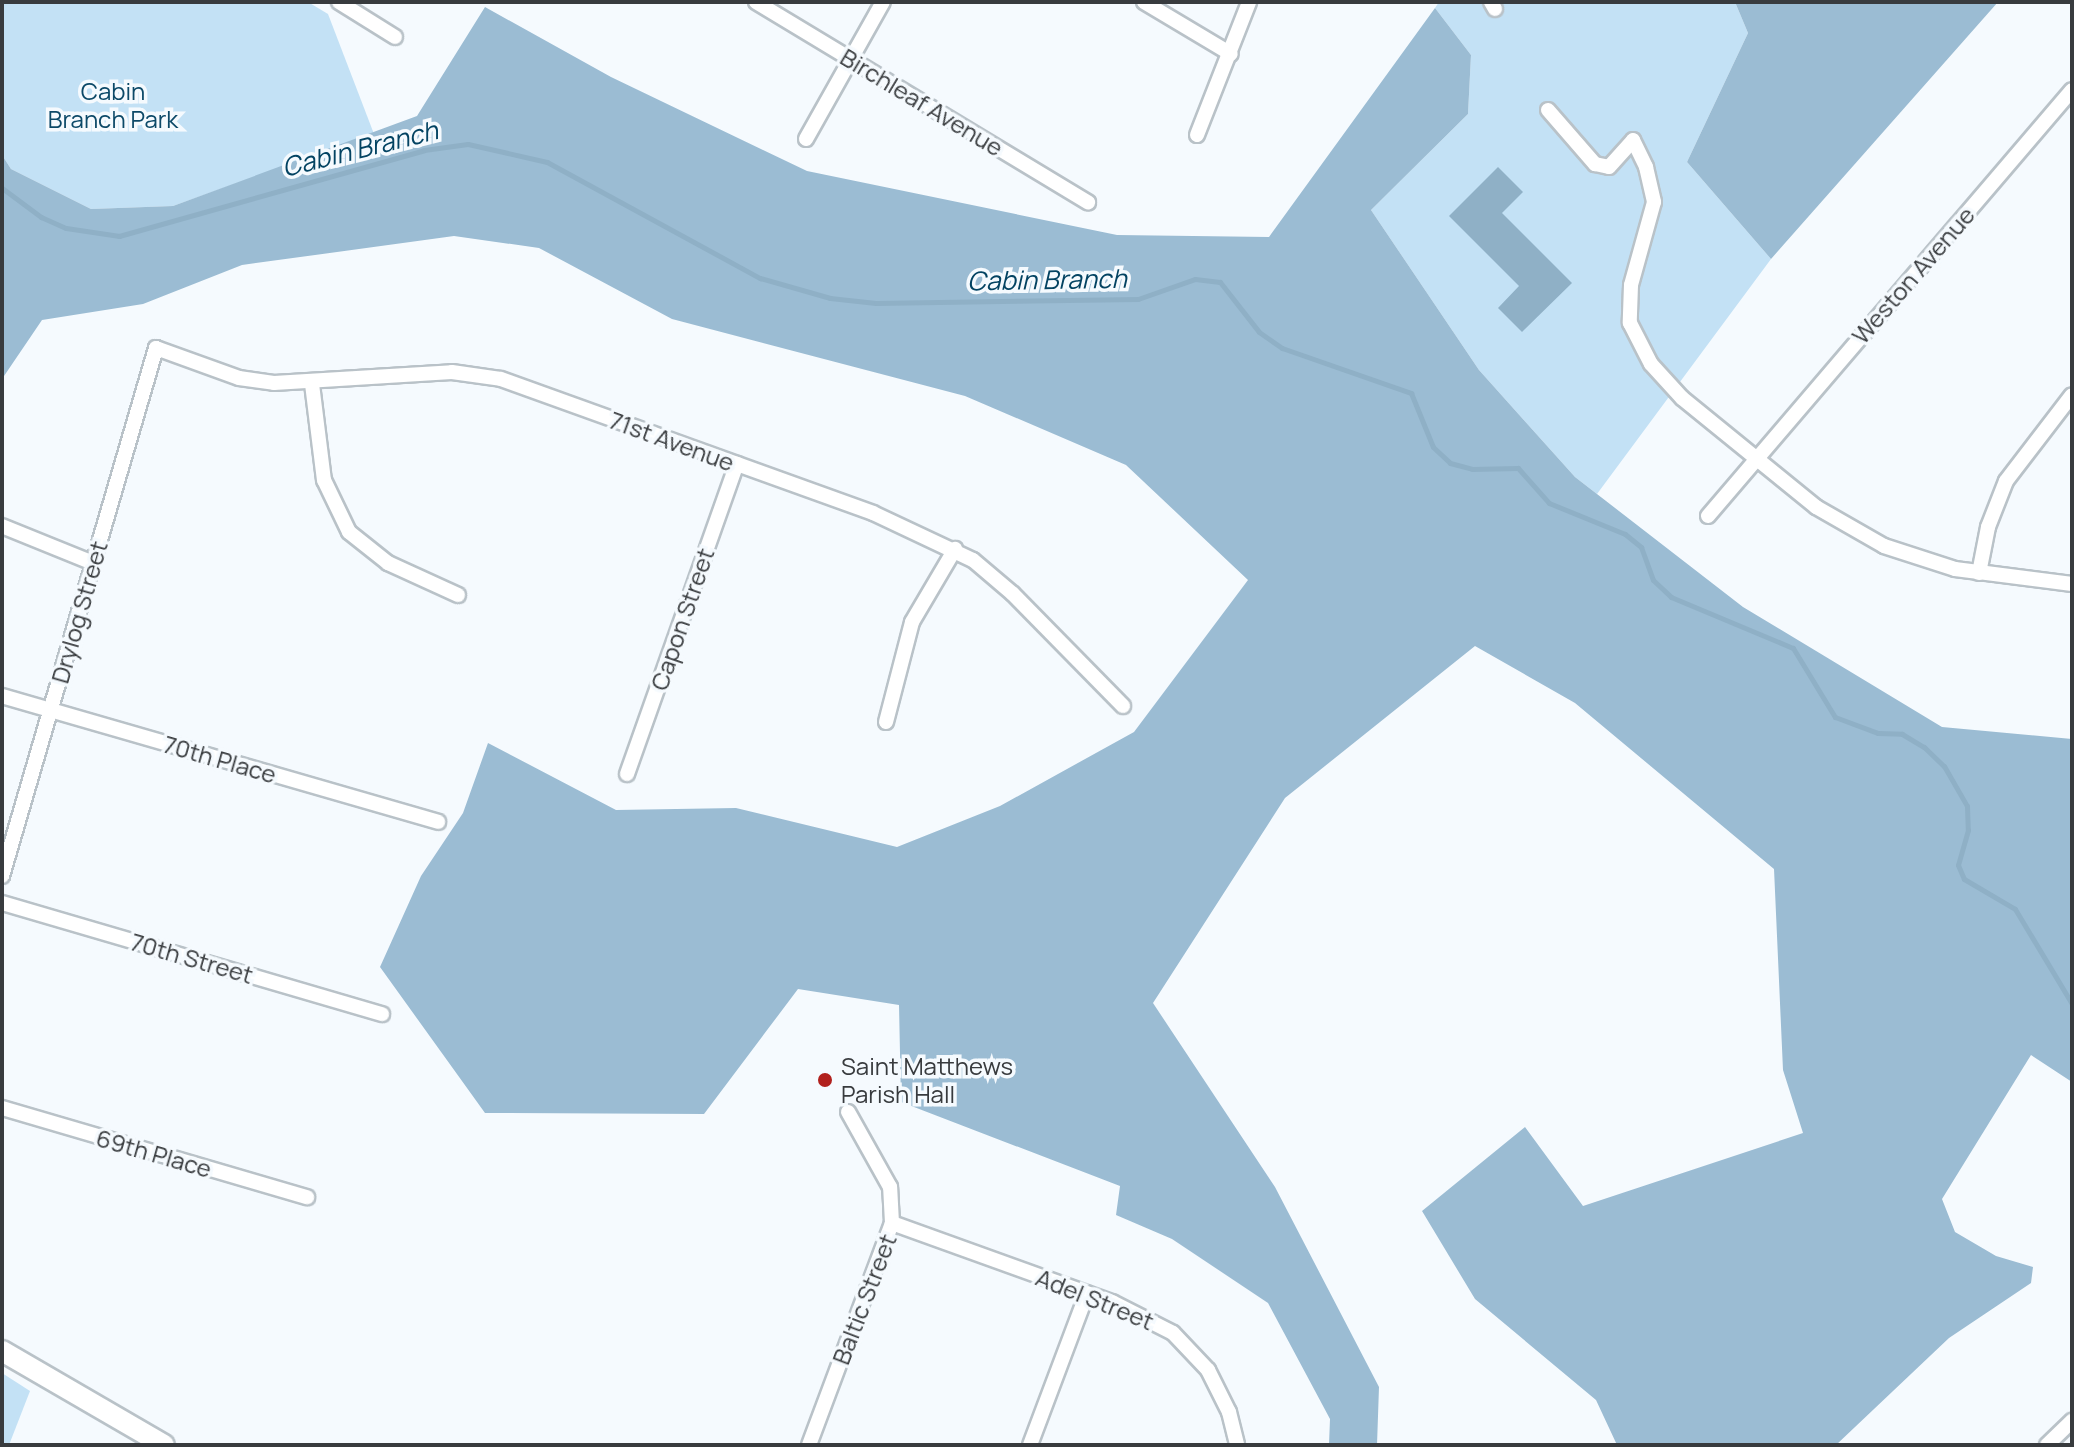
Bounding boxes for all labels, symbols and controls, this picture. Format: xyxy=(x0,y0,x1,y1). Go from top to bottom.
street label: Birchleaf Avenue xyxy=(836,42,1008,162)
park label: Cabin Branch Park xyxy=(48,77,178,133)
water label: Cabin Branch xyxy=(279,115,441,183)
street label: Weston Avenue xyxy=(1846,201,1980,349)
water label: Cabin Branch xyxy=(967,263,1127,297)
street label: 71st Avenue xyxy=(606,405,738,477)
street label: Drylog Street xyxy=(45,538,113,686)
street label: Capon Street xyxy=(644,544,720,694)
street label: 70th Place xyxy=(160,729,280,789)
street label: 70th Street xyxy=(128,927,256,989)
place label: Saint Matthews Parish Hall xyxy=(841,1052,1013,1108)
marker: Saint Matthews Parish Hall xyxy=(816,1071,834,1089)
street label: 69th Place xyxy=(93,1123,215,1183)
street label: Baltic Street xyxy=(826,1230,902,1368)
street label: Adel Street xyxy=(1032,1262,1158,1336)

